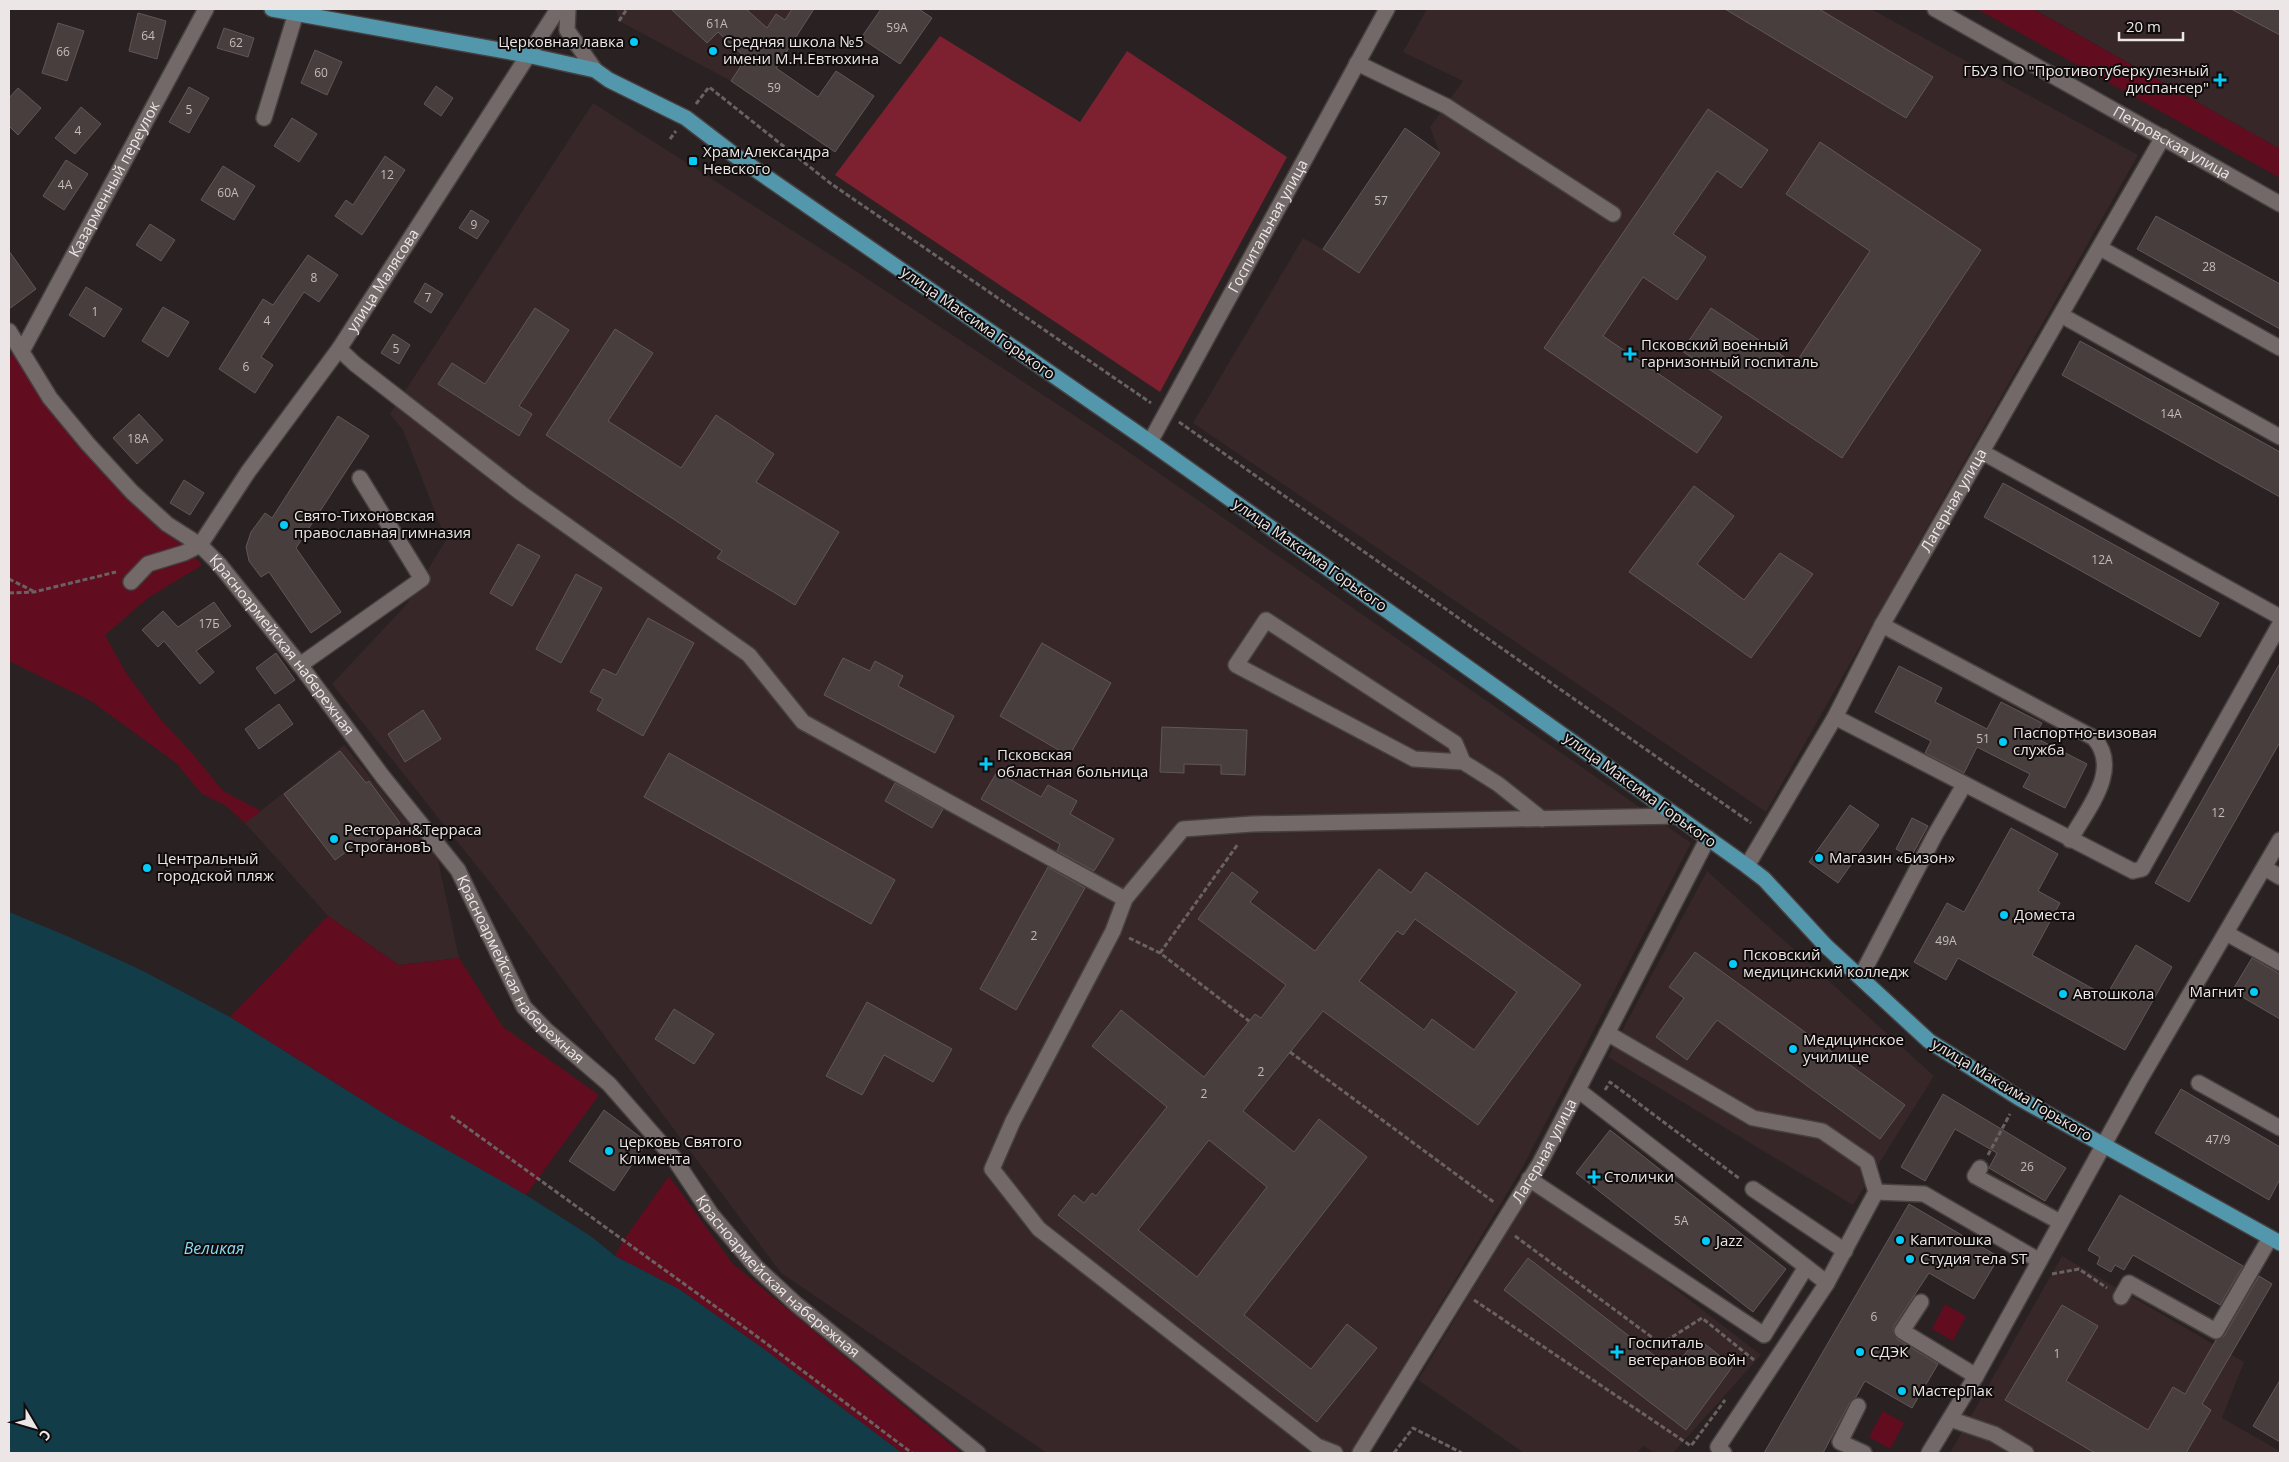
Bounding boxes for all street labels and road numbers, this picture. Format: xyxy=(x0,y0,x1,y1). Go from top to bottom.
street label: Казарменный переулок xyxy=(63,97,164,260)
street label: Петровская улица xyxy=(2110,101,2235,183)
street label: Госпитальная улица xyxy=(1223,155,1312,296)
street label: улица Малясова xyxy=(342,225,423,336)
street label: улица Максима Горького xyxy=(898,261,1060,383)
street label: Лагерная улица xyxy=(1915,445,1991,555)
street label: улица Максима Горького xyxy=(1230,493,1392,615)
street label: Красноармейская набережная xyxy=(206,549,359,739)
street label: улица Максима Горького xyxy=(1560,727,1721,851)
street label: Красноармейская набережная xyxy=(453,871,589,1068)
street label: улица Максима Горького xyxy=(1929,1033,2096,1145)
street label: Лагерная улица xyxy=(1507,1095,1581,1206)
street label: Красноармейская набережная xyxy=(692,1191,865,1361)

